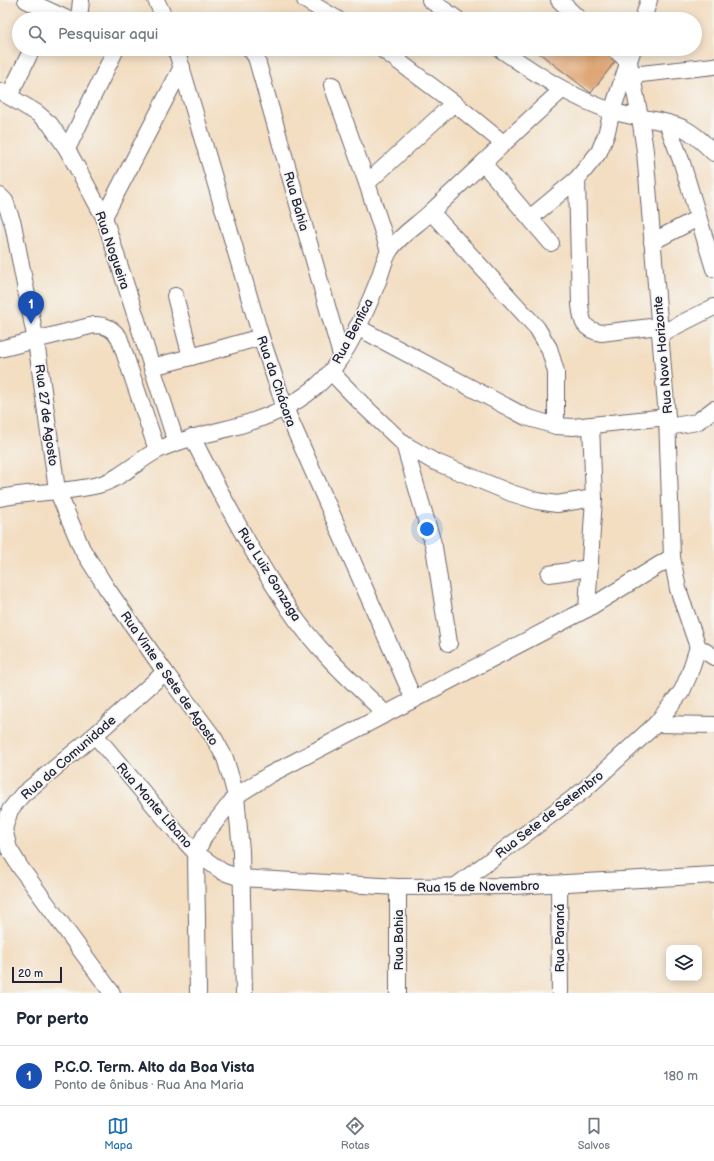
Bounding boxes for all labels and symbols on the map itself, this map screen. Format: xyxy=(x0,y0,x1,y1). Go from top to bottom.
street label: Rua Bahia xyxy=(280,170,312,233)
street label: Rua Nogueira xyxy=(91,209,133,292)
pin: 1 xyxy=(18,291,44,324)
street label: Rua Novo Horizonte xyxy=(650,295,676,414)
street label: Rua Benfica xyxy=(329,296,377,367)
street label: Rua da Chácara xyxy=(253,334,299,429)
street label: Rua 27 de Agosto xyxy=(31,363,61,467)
your location xyxy=(417,519,437,539)
street label: Rua Luiz Gonzaga xyxy=(234,525,304,624)
street label: Rua Vinte e Sete de Agosto xyxy=(117,608,222,749)
street label: Rua da Comunidade xyxy=(18,712,120,803)
street label: Rua Monte Líbano xyxy=(113,760,196,852)
street label: Rua Sete de Setembro xyxy=(492,768,607,862)
street label: Rua 15 de Novembro xyxy=(416,878,540,896)
street label: Rua Paraná xyxy=(552,904,568,972)
street label: Rua Bahia xyxy=(391,909,407,971)
scale bar xyxy=(12,965,62,984)

